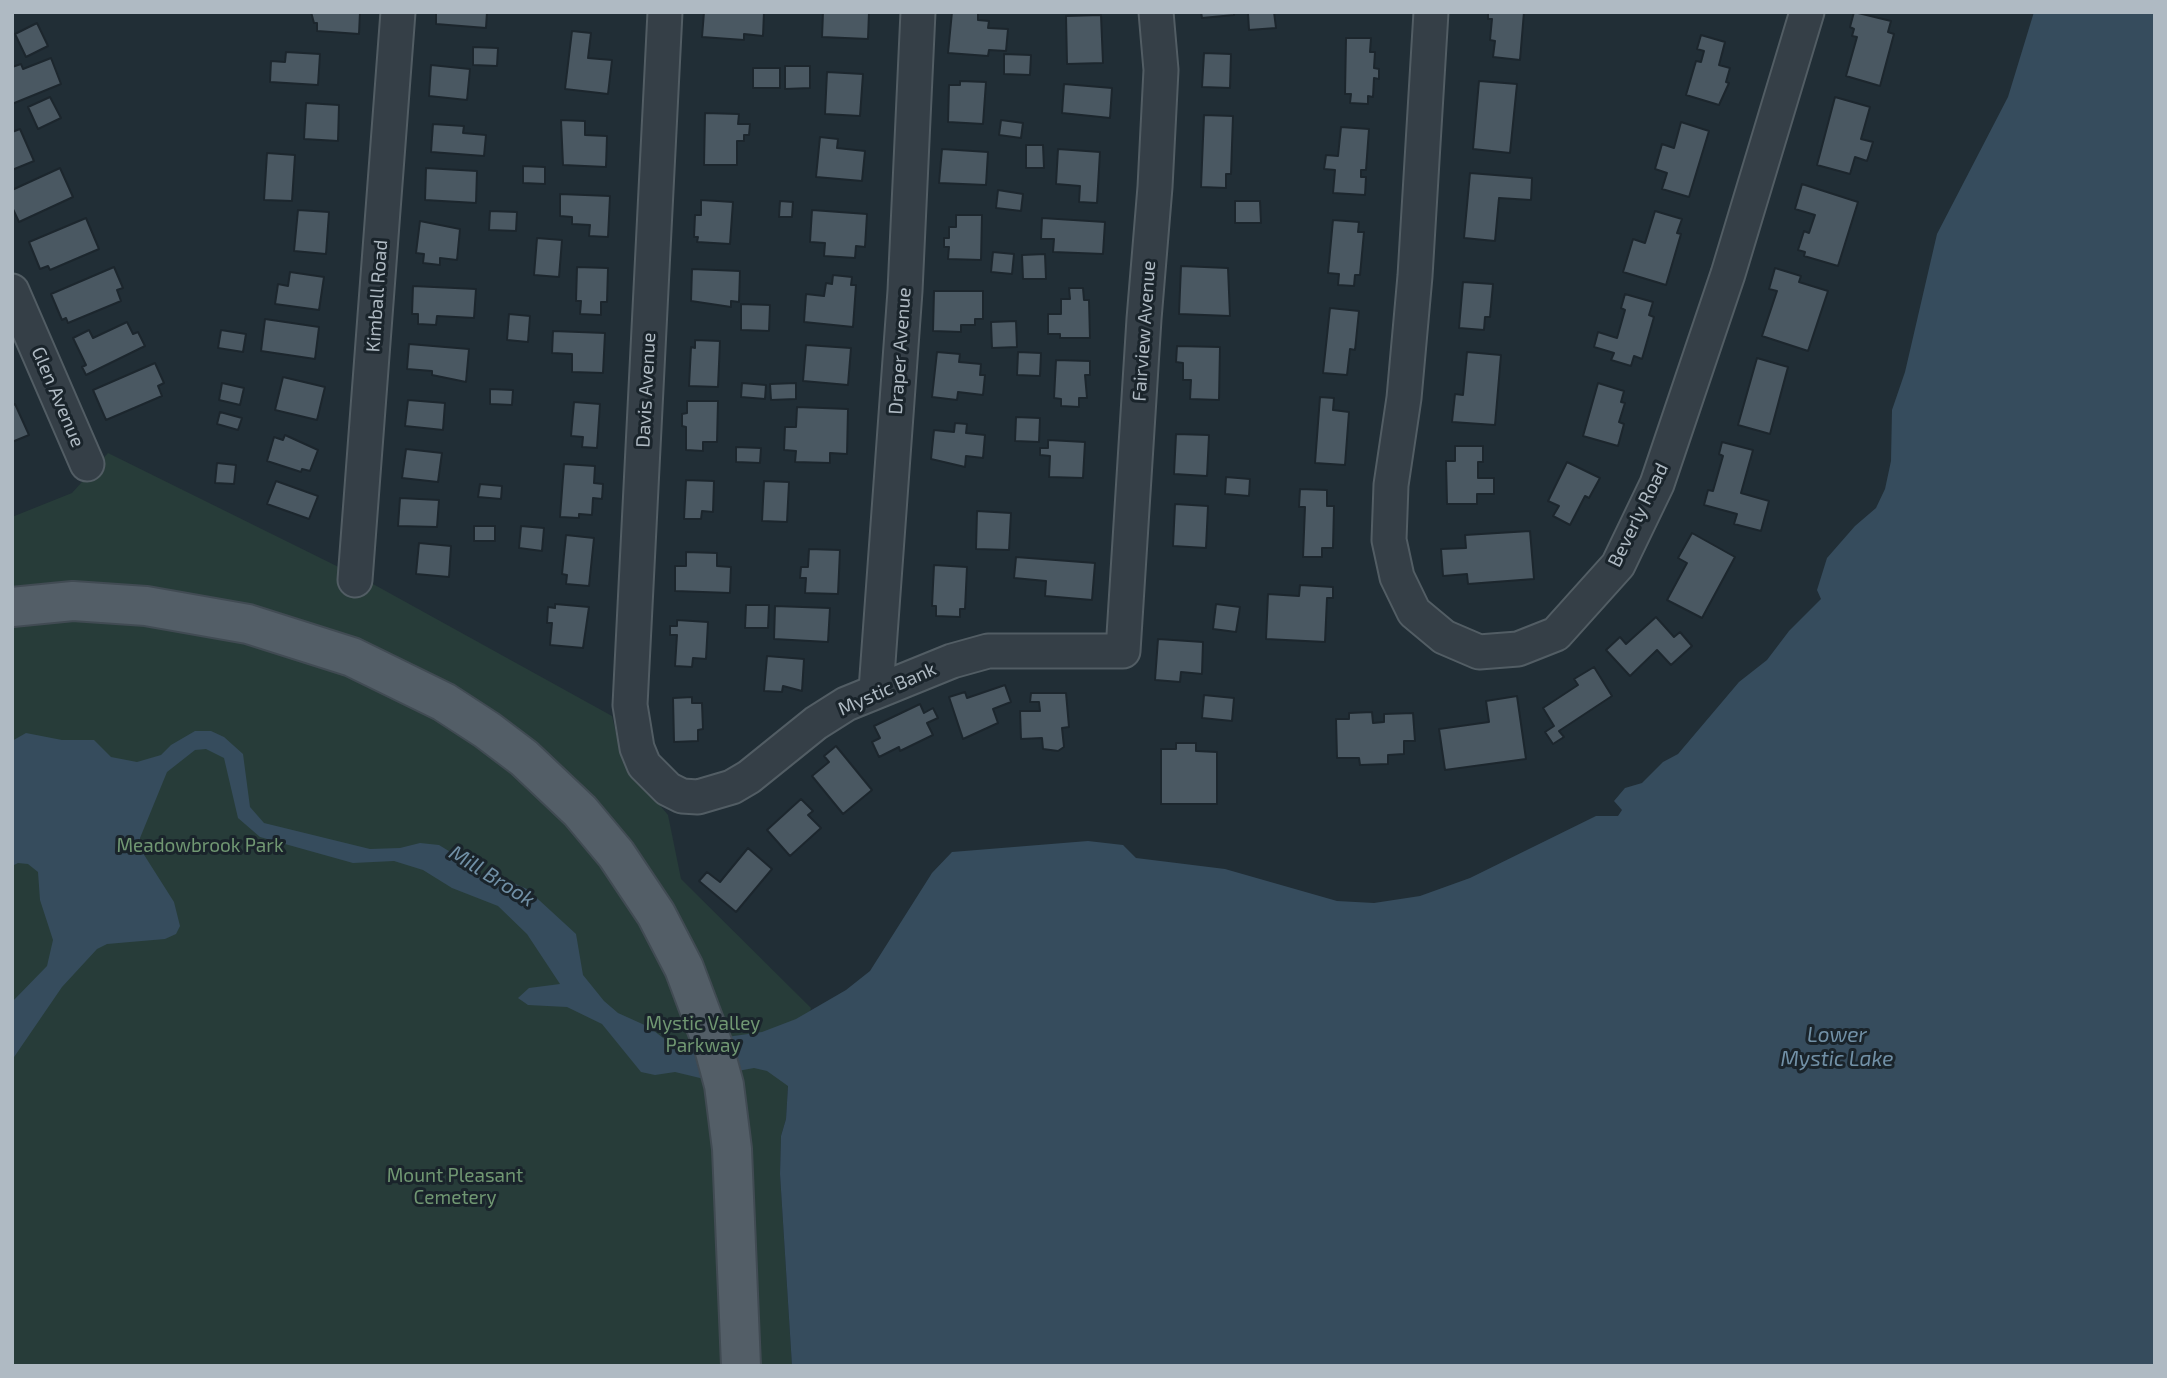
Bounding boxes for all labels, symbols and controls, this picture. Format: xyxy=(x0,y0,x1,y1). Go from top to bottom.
street label: Kimball Road xyxy=(362,239,392,353)
street label: Fairview Avenue xyxy=(1128,260,1160,402)
street label: Draper Avenue xyxy=(884,287,916,415)
street label: Davis Avenue xyxy=(632,332,660,448)
street label: Glen Avenue xyxy=(27,343,89,451)
street label: Beverly Road xyxy=(1603,459,1673,571)
street label: Mystic Bank xyxy=(835,657,939,721)
park label: Meadowbrook Park xyxy=(116,835,284,857)
water label: Mill Brook xyxy=(444,840,540,912)
park label: Mystic Valley Parkway xyxy=(646,1013,760,1057)
water label: Lower Mystic Lake xyxy=(1780,1022,1894,1072)
park label: Mount Pleasant Cemetery xyxy=(387,1165,523,1209)

